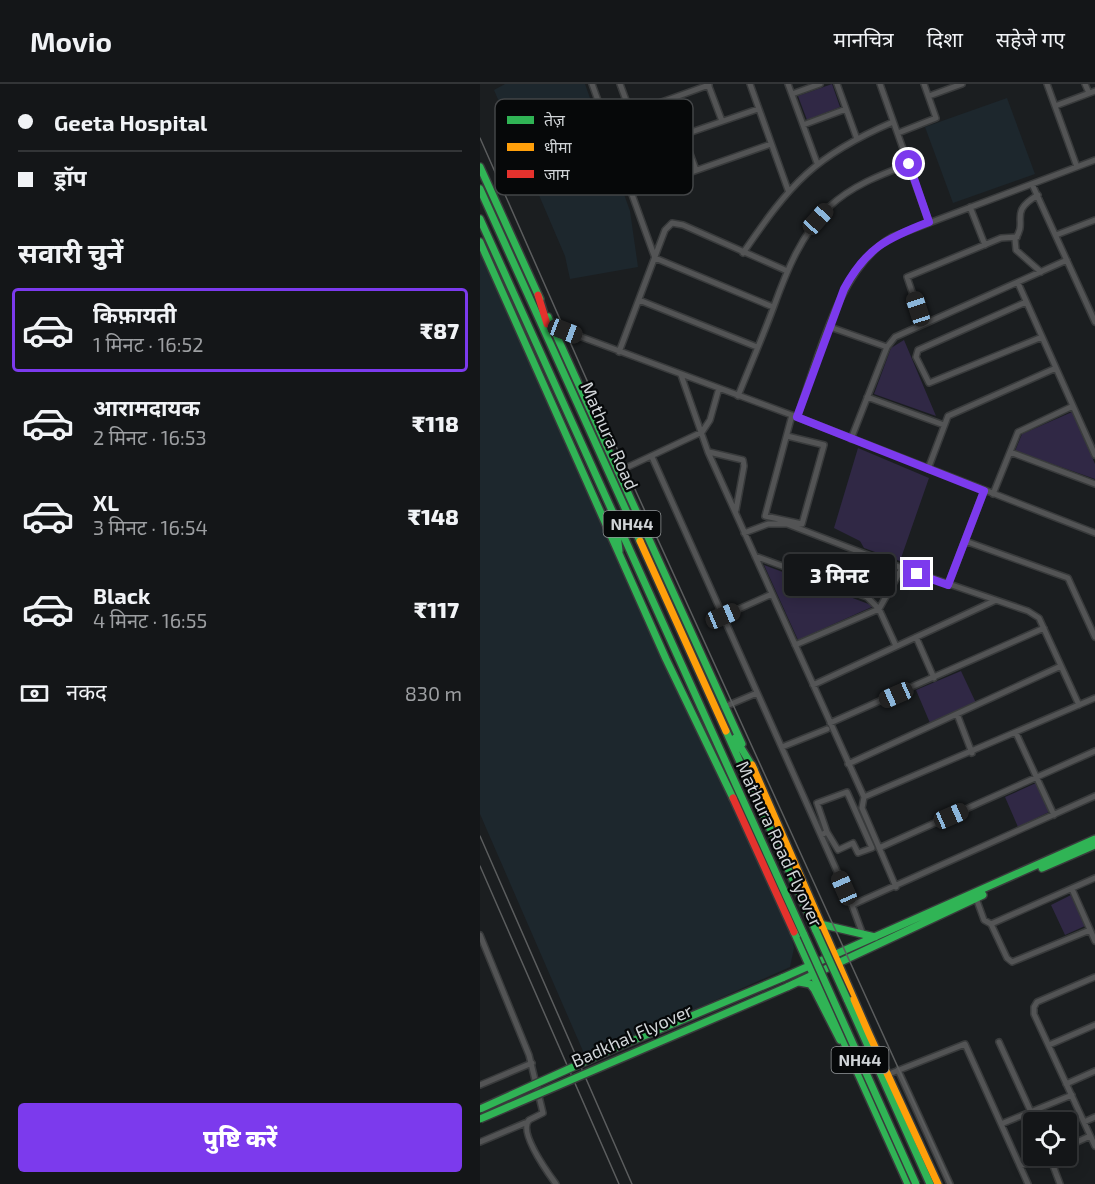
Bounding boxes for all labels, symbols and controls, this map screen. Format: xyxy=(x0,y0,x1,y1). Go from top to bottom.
text: Movio xyxy=(30,24,112,58)
text: मानचित्र xyxy=(834,26,894,51)
text: दिशा xyxy=(927,26,963,51)
text: सहेजे गए xyxy=(996,26,1065,51)
legend xyxy=(495,99,693,195)
text: Geeta Hospital xyxy=(54,109,207,135)
text: तेज़ xyxy=(544,110,566,129)
text: धीमा xyxy=(544,137,573,156)
route start xyxy=(895,150,922,177)
text: ड्रॉप xyxy=(54,164,87,190)
text: जाम xyxy=(544,164,570,183)
car xyxy=(799,200,837,238)
text: सवारी चुनें xyxy=(18,236,123,268)
car xyxy=(904,289,932,329)
text: किफ़ायती xyxy=(93,301,177,327)
icon: car xyxy=(21,303,75,357)
car xyxy=(545,316,585,346)
text: ₹87 xyxy=(420,317,459,343)
text: 1 मिनट · 16:52 xyxy=(93,332,203,356)
street label: Mathura Road xyxy=(576,378,644,493)
text: आरामदायक xyxy=(93,394,200,420)
icon: car xyxy=(21,396,75,450)
text: ₹118 xyxy=(412,410,459,436)
text: 2 मिनट · 16:53 xyxy=(93,425,207,449)
icon: car xyxy=(21,489,75,543)
text: XL xyxy=(93,489,119,515)
text: ₹148 xyxy=(408,503,459,529)
road number: NH44 xyxy=(604,511,660,537)
text: 3 मिनट · 16:54 xyxy=(93,515,208,539)
callout: 3 मिनट xyxy=(785,553,896,595)
route end xyxy=(903,560,930,587)
text: 3 मिनट xyxy=(810,563,869,587)
icon: car xyxy=(21,582,75,636)
text: Black xyxy=(93,582,150,608)
text: ₹117 xyxy=(414,596,459,622)
car xyxy=(703,601,743,631)
text: 4 मिनट · 16:55 xyxy=(93,608,207,632)
icon: cash xyxy=(18,677,51,710)
text: नकद xyxy=(66,678,107,704)
car xyxy=(876,679,916,711)
text: 830 m xyxy=(405,681,462,705)
street label: Mathura Road Flyover xyxy=(732,757,828,930)
car xyxy=(931,800,971,832)
car xyxy=(828,868,860,908)
street label: Badkhal Flyover xyxy=(568,999,696,1072)
road number: NH44 xyxy=(832,1047,889,1073)
button: पुष्टि करें xyxy=(18,1103,462,1172)
map controls xyxy=(1023,1112,1077,1166)
button: locate xyxy=(1023,1112,1077,1166)

